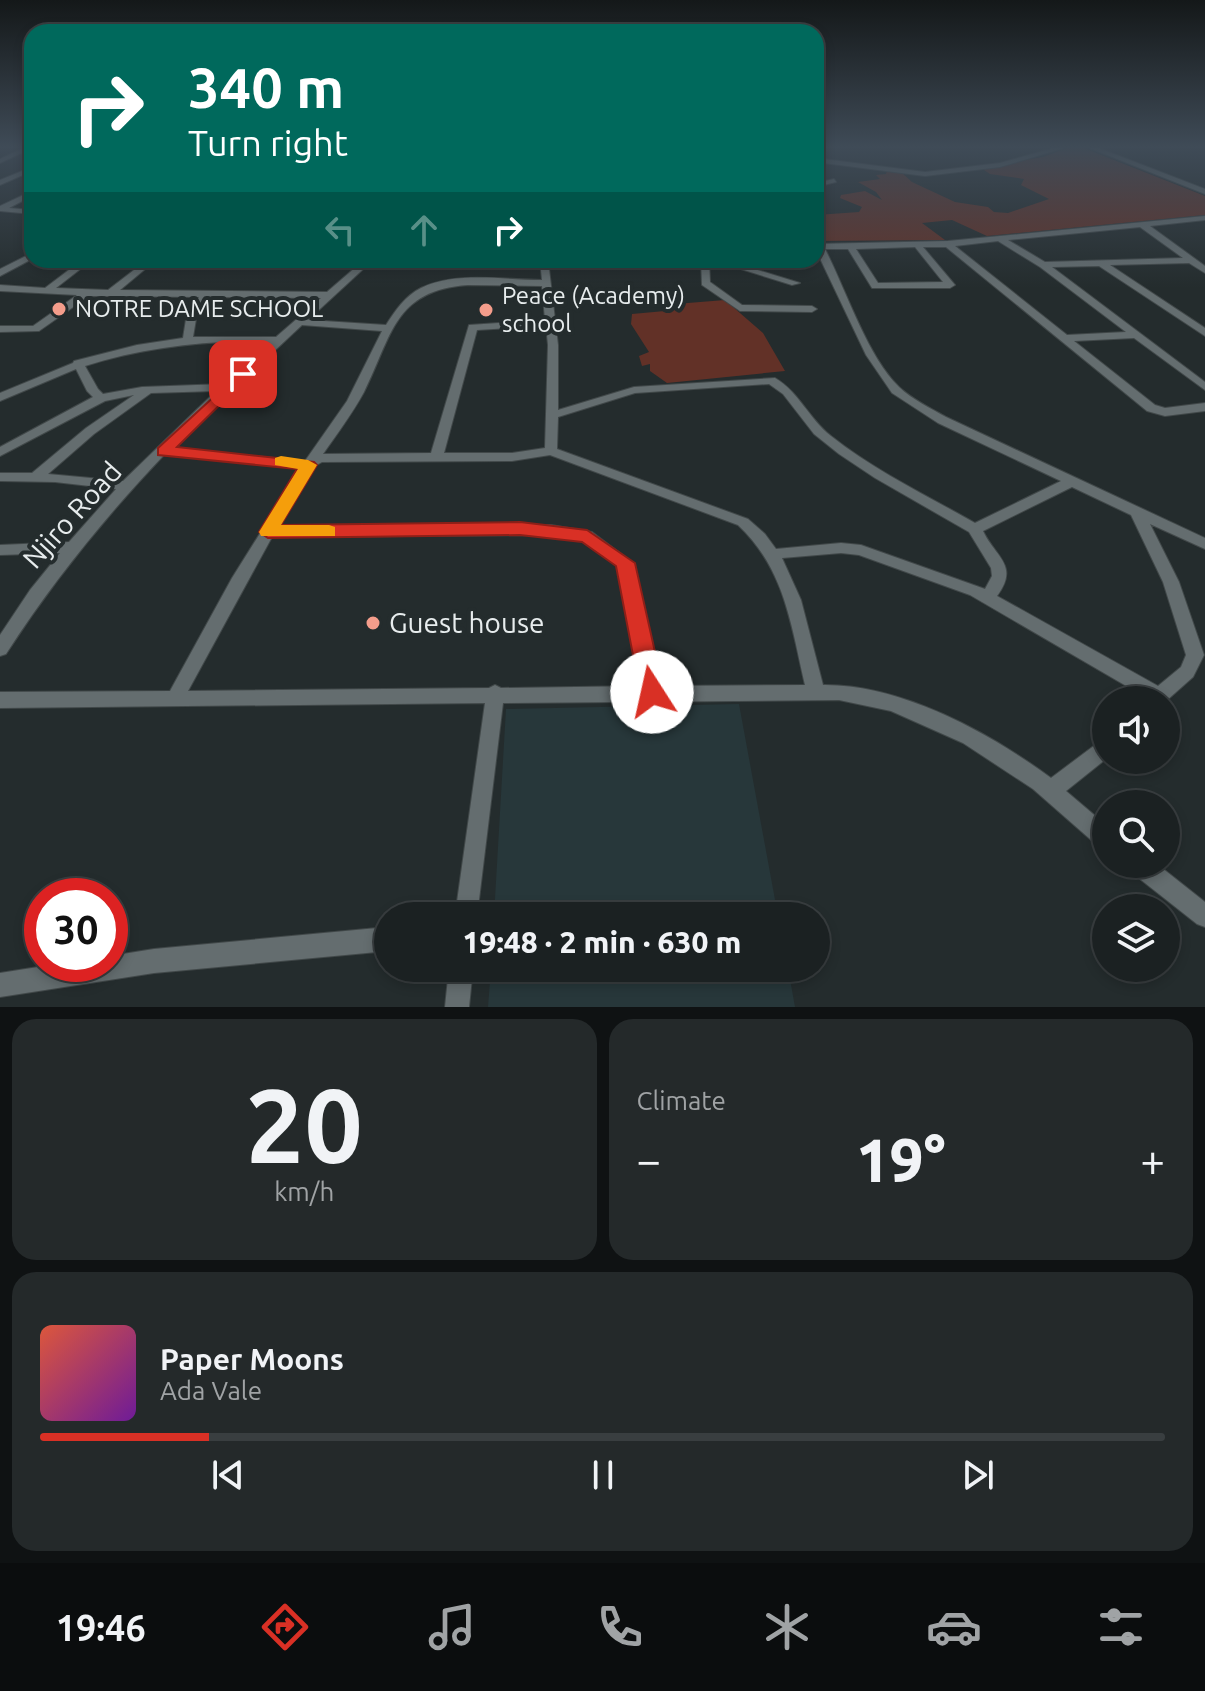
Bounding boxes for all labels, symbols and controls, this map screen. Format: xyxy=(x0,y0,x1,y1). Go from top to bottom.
icon: right xyxy=(56,56,160,160)
text: 340 m xyxy=(188,56,344,119)
text: Turn right xyxy=(188,122,348,163)
icon: left xyxy=(318,208,362,252)
icon: ahead xyxy=(402,208,446,252)
icon: right xyxy=(486,208,530,252)
place label: Peace (Academy) school xyxy=(502,282,685,337)
place label: NOTRE DAME SCHOOL xyxy=(75,295,323,322)
marker: NOTRE DAME SCHOOL xyxy=(50,300,68,318)
marker: Peace (Academy) school xyxy=(477,301,495,319)
pin xyxy=(209,340,277,408)
icon: arrive xyxy=(221,352,265,396)
street label: Njiro Road xyxy=(16,455,127,574)
place label: Guest house xyxy=(389,607,545,638)
marker: Guest house xyxy=(364,614,382,632)
position arrow xyxy=(610,650,694,734)
map controls xyxy=(1092,686,1180,982)
button: sound xyxy=(1092,686,1180,774)
button: search xyxy=(1092,790,1180,878)
speed limit sign: 30 xyxy=(24,878,128,982)
button: layers xyxy=(1092,894,1180,982)
text: 19:48 · 2 min · 630 m xyxy=(463,925,741,959)
text: 20 xyxy=(246,1066,363,1183)
text: Climate xyxy=(637,1086,726,1115)
text: 19° xyxy=(856,1126,945,1193)
text: − xyxy=(637,1135,661,1184)
text: + xyxy=(1140,1135,1165,1184)
text: km/h xyxy=(274,1177,334,1206)
text: Paper Moons xyxy=(160,1342,344,1376)
text: Ada Vale xyxy=(160,1376,262,1405)
icon: previous xyxy=(206,1453,250,1497)
icon: pause xyxy=(581,1453,625,1497)
icon: next xyxy=(956,1453,1000,1497)
icon: directions xyxy=(257,1599,313,1655)
icon: music xyxy=(424,1599,480,1655)
icon: phone xyxy=(592,1599,648,1655)
icon: climate xyxy=(759,1599,815,1655)
icon: car xyxy=(926,1599,982,1655)
icon: filters xyxy=(1093,1599,1149,1655)
text: 19:46 xyxy=(56,1607,146,1648)

